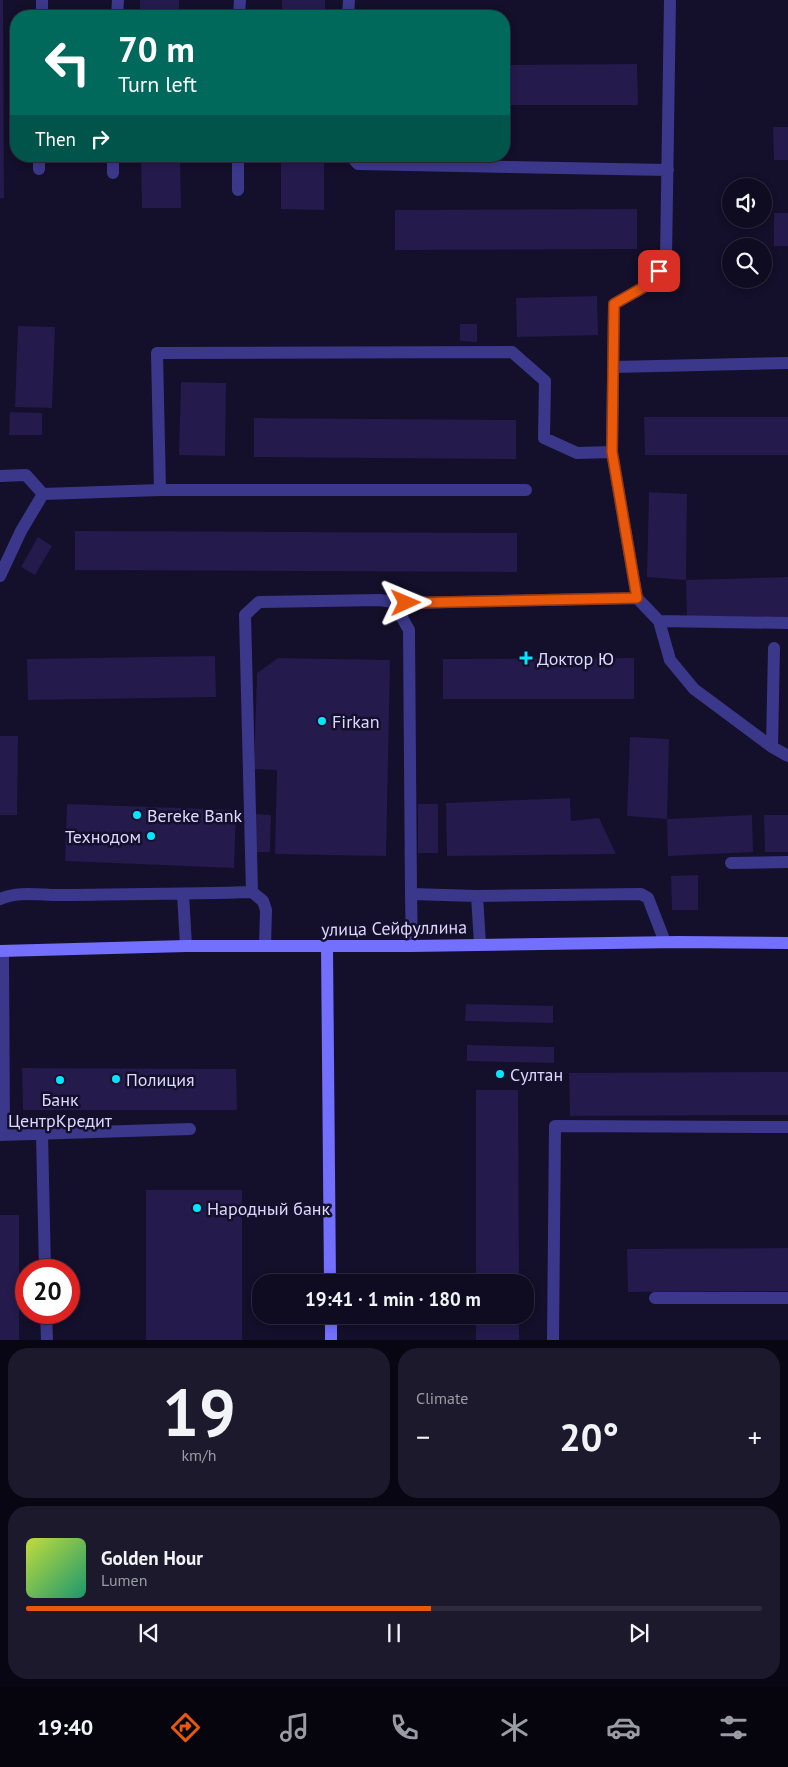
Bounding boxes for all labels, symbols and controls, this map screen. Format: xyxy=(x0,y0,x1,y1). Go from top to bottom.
text: 70 m xyxy=(118,26,195,72)
icon: left xyxy=(35,30,100,95)
text: Turn left xyxy=(118,70,197,98)
icon: right xyxy=(86,125,114,153)
text: Then xyxy=(35,127,76,151)
map controls xyxy=(722,178,772,288)
button: sound xyxy=(722,178,772,228)
button: search xyxy=(722,238,772,288)
pin xyxy=(638,250,680,292)
icon: arrive xyxy=(645,257,673,285)
position arrow xyxy=(379,576,431,628)
place label: Доктор Ю xyxy=(537,647,614,670)
marker: Доктор Ю xyxy=(519,651,533,665)
place label: Firkan xyxy=(332,710,380,733)
marker: Firkan xyxy=(316,715,328,727)
place label: Bereke Bank xyxy=(147,804,243,827)
marker: Bereke Bank xyxy=(131,809,143,821)
place label: Технодом xyxy=(65,825,141,848)
marker: Технодом xyxy=(145,830,157,842)
street label: улица Сейфуллина xyxy=(321,915,467,941)
place label: Султан xyxy=(510,1063,563,1086)
place label: Полиция xyxy=(126,1068,195,1091)
marker: Султан xyxy=(494,1068,506,1080)
marker: Полиция xyxy=(110,1073,122,1085)
marker: Банк ЦентрКредит xyxy=(54,1074,66,1086)
place label: Банк ЦентрКредит xyxy=(8,1088,113,1132)
place label: Народный банк xyxy=(207,1197,331,1220)
marker: Народный банк xyxy=(191,1202,203,1214)
speed limit sign: 20 xyxy=(15,1259,80,1324)
text: 19:41 · 1 min · 180 m xyxy=(305,1287,481,1311)
text: 19 xyxy=(162,1370,236,1454)
text: Climate xyxy=(416,1388,468,1408)
text: 20° xyxy=(559,1412,619,1461)
text: − xyxy=(416,1418,430,1455)
text: + xyxy=(748,1418,762,1455)
text: km/h xyxy=(181,1445,217,1465)
text: Golden Hour xyxy=(101,1546,203,1570)
text: Lumen xyxy=(101,1570,147,1590)
icon: previous xyxy=(135,1619,163,1647)
icon: pause xyxy=(380,1619,408,1647)
icon: next xyxy=(625,1619,653,1647)
icon: directions xyxy=(168,1710,203,1745)
icon: music xyxy=(277,1710,312,1745)
icon: phone xyxy=(387,1710,422,1745)
icon: climate xyxy=(497,1710,532,1745)
icon: car xyxy=(606,1710,641,1745)
icon: filters xyxy=(716,1710,751,1745)
text: 19:40 xyxy=(37,1713,93,1741)

